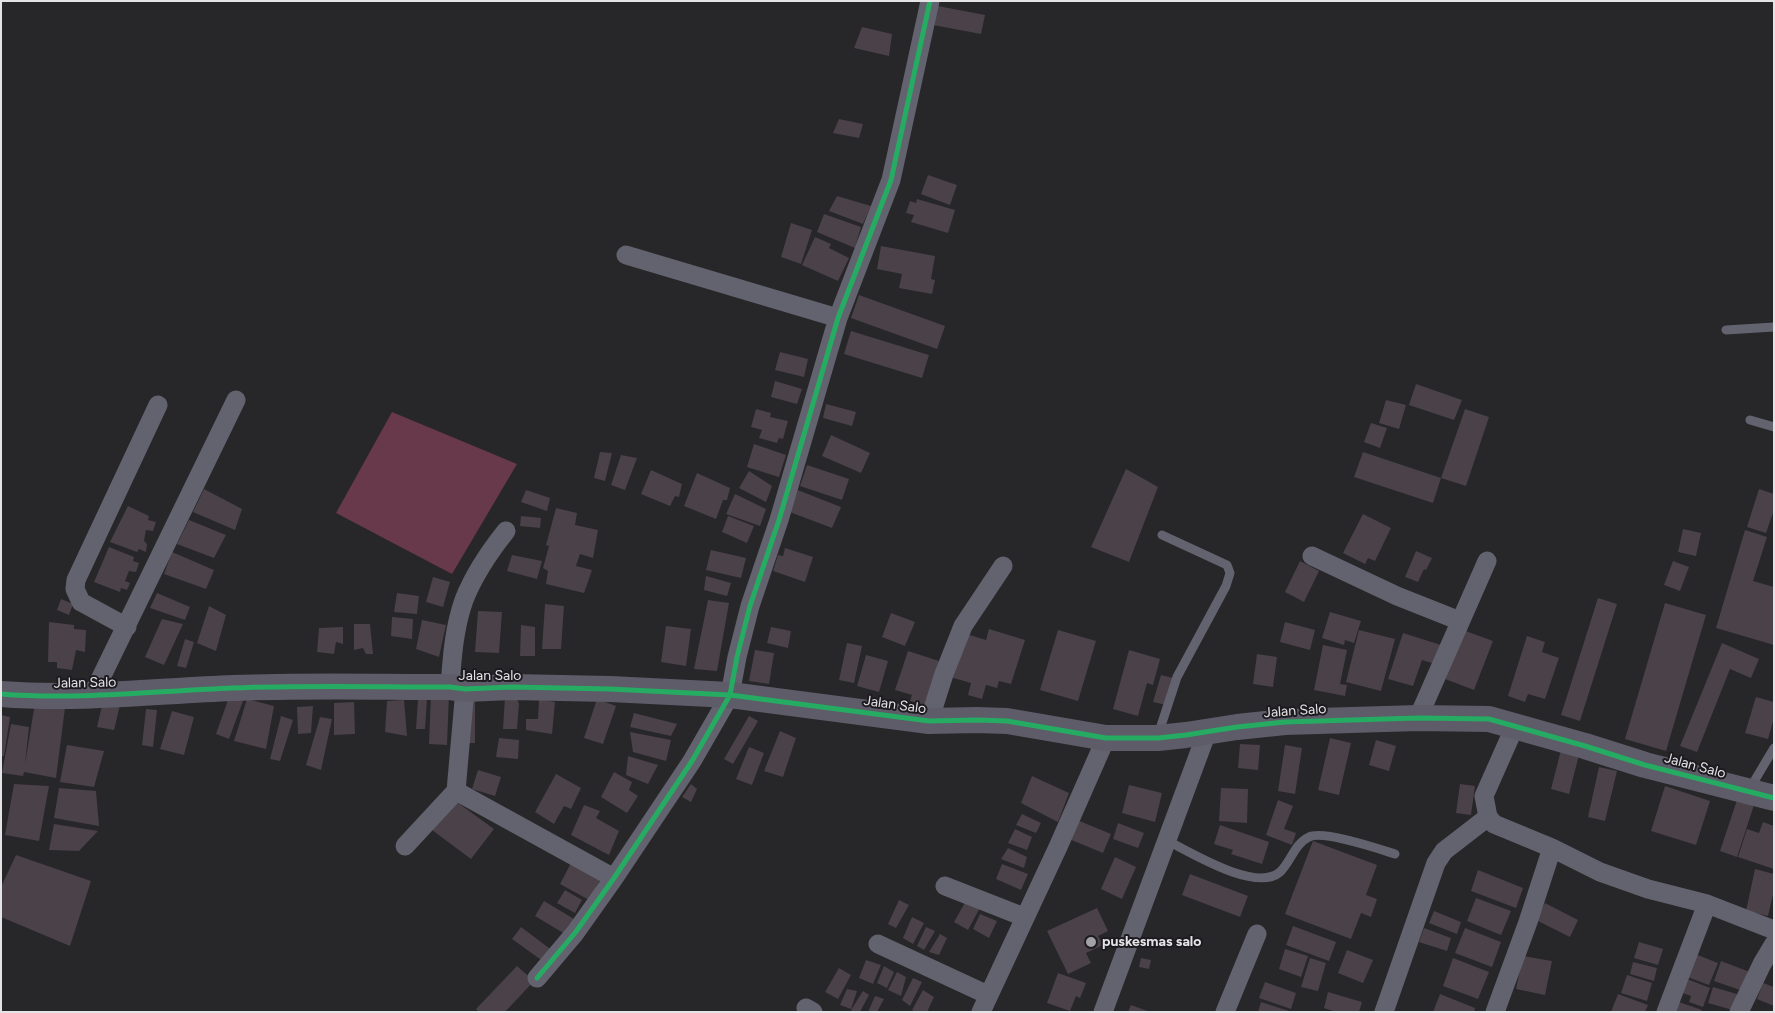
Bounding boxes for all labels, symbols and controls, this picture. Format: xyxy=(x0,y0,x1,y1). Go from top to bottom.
street label: Jalan Salo xyxy=(459,668,521,684)
street label: Jalan Salo xyxy=(53,674,117,692)
street label: Jalan Salo xyxy=(863,692,927,718)
street label: Jalan Salo xyxy=(1263,700,1327,722)
street label: Jalan Salo xyxy=(1663,750,1727,782)
place label: puskesmas salo xyxy=(1102,934,1201,950)
marker: puskesmas salo xyxy=(1084,935,1098,949)

